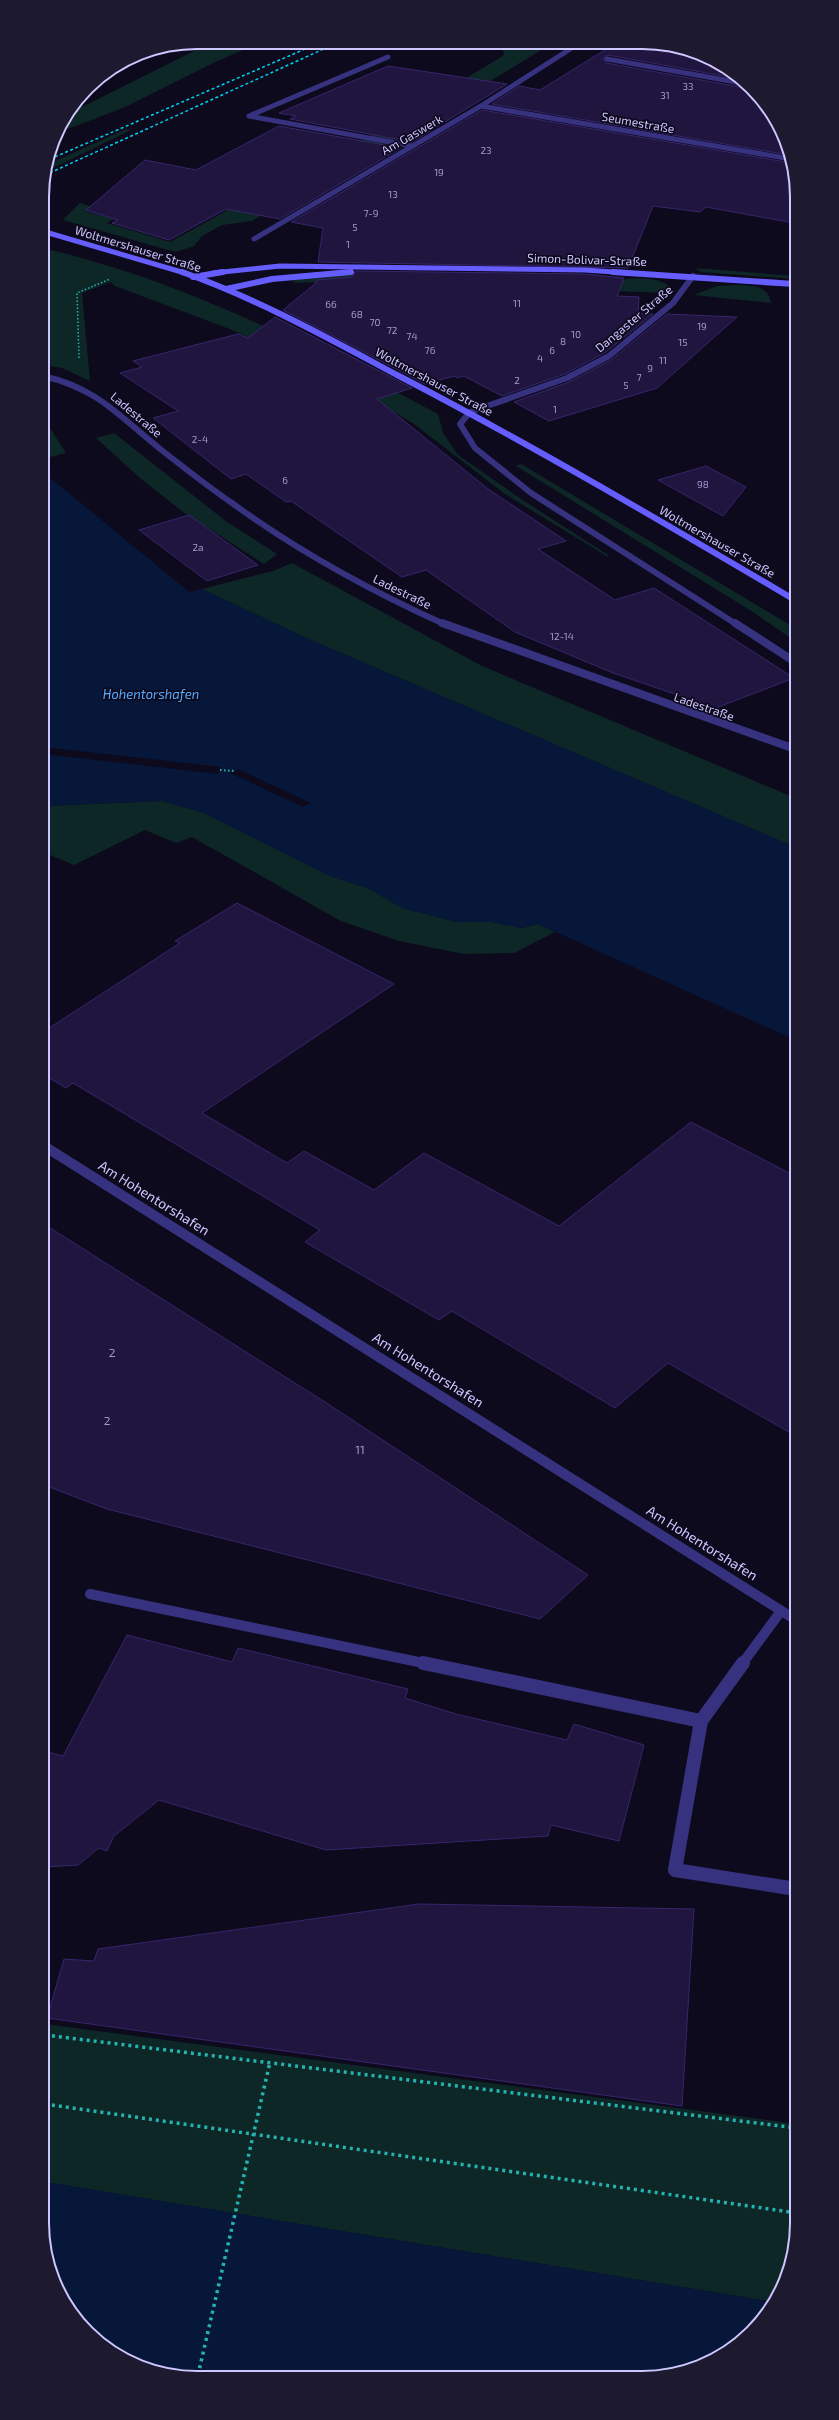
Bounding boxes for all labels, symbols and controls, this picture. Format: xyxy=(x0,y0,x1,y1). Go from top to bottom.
house number: 33 xyxy=(682,80,694,92)
house number: 31 xyxy=(660,89,670,101)
street label: Seumestraße xyxy=(601,109,676,135)
street label: Am Gaswerk xyxy=(379,111,444,157)
house number: 23 xyxy=(480,144,492,156)
house number: 19 xyxy=(434,166,444,178)
house number: 13 xyxy=(388,188,398,200)
house number: 7-9 xyxy=(363,207,379,219)
house number: 5 xyxy=(352,221,358,233)
street label: Woltmershauser Straße xyxy=(73,222,203,274)
house number: 1 xyxy=(346,238,350,250)
street label: Simon-Bolivar-Straße xyxy=(527,250,647,268)
street label: Dangaster Straße xyxy=(592,282,675,355)
house number: 11 xyxy=(513,297,521,309)
house number: 66 xyxy=(325,298,337,310)
house number: 68 xyxy=(351,308,363,320)
house number: 70 xyxy=(369,316,381,328)
house number: 19 xyxy=(697,320,707,332)
house number: 72 xyxy=(387,324,398,336)
house number: 10 xyxy=(571,328,581,340)
house number: 74 xyxy=(406,330,418,342)
house number: 8 xyxy=(560,335,566,347)
house number: 15 xyxy=(678,336,688,348)
street label: Woltmershauser Straße xyxy=(373,344,496,418)
house number: 76 xyxy=(425,344,436,356)
house number: 6 xyxy=(549,344,555,356)
house number: 4 xyxy=(537,352,543,364)
house number: 11 xyxy=(659,354,667,366)
house number: 9 xyxy=(647,362,653,374)
house number: 7 xyxy=(636,371,642,383)
house number: 2 xyxy=(514,374,520,386)
house number: 5 xyxy=(623,379,629,391)
street label: Ladestraße xyxy=(108,389,165,440)
house number: 1 xyxy=(553,403,557,415)
house number: 2-4 xyxy=(192,433,208,445)
house number: 6 xyxy=(282,474,288,486)
house number: 98 xyxy=(697,478,709,490)
street label: Woltmershauser Straße xyxy=(657,502,778,580)
house number: 2a xyxy=(192,541,204,553)
street label: Ladestraße xyxy=(371,571,434,611)
house number: 12-14 xyxy=(550,630,574,642)
water label: Hohentorshafen xyxy=(103,686,199,702)
street label: Ladestraße xyxy=(672,689,736,723)
street label: Am Hohentorshafen xyxy=(96,1156,213,1239)
street label: Am Hohentorshafen xyxy=(370,1328,487,1411)
house number: 2 xyxy=(109,1345,116,1359)
house number: 2 xyxy=(104,1413,111,1427)
house number: 11 xyxy=(355,1442,365,1456)
street label: Am Hohentorshafen xyxy=(644,1501,761,1584)

